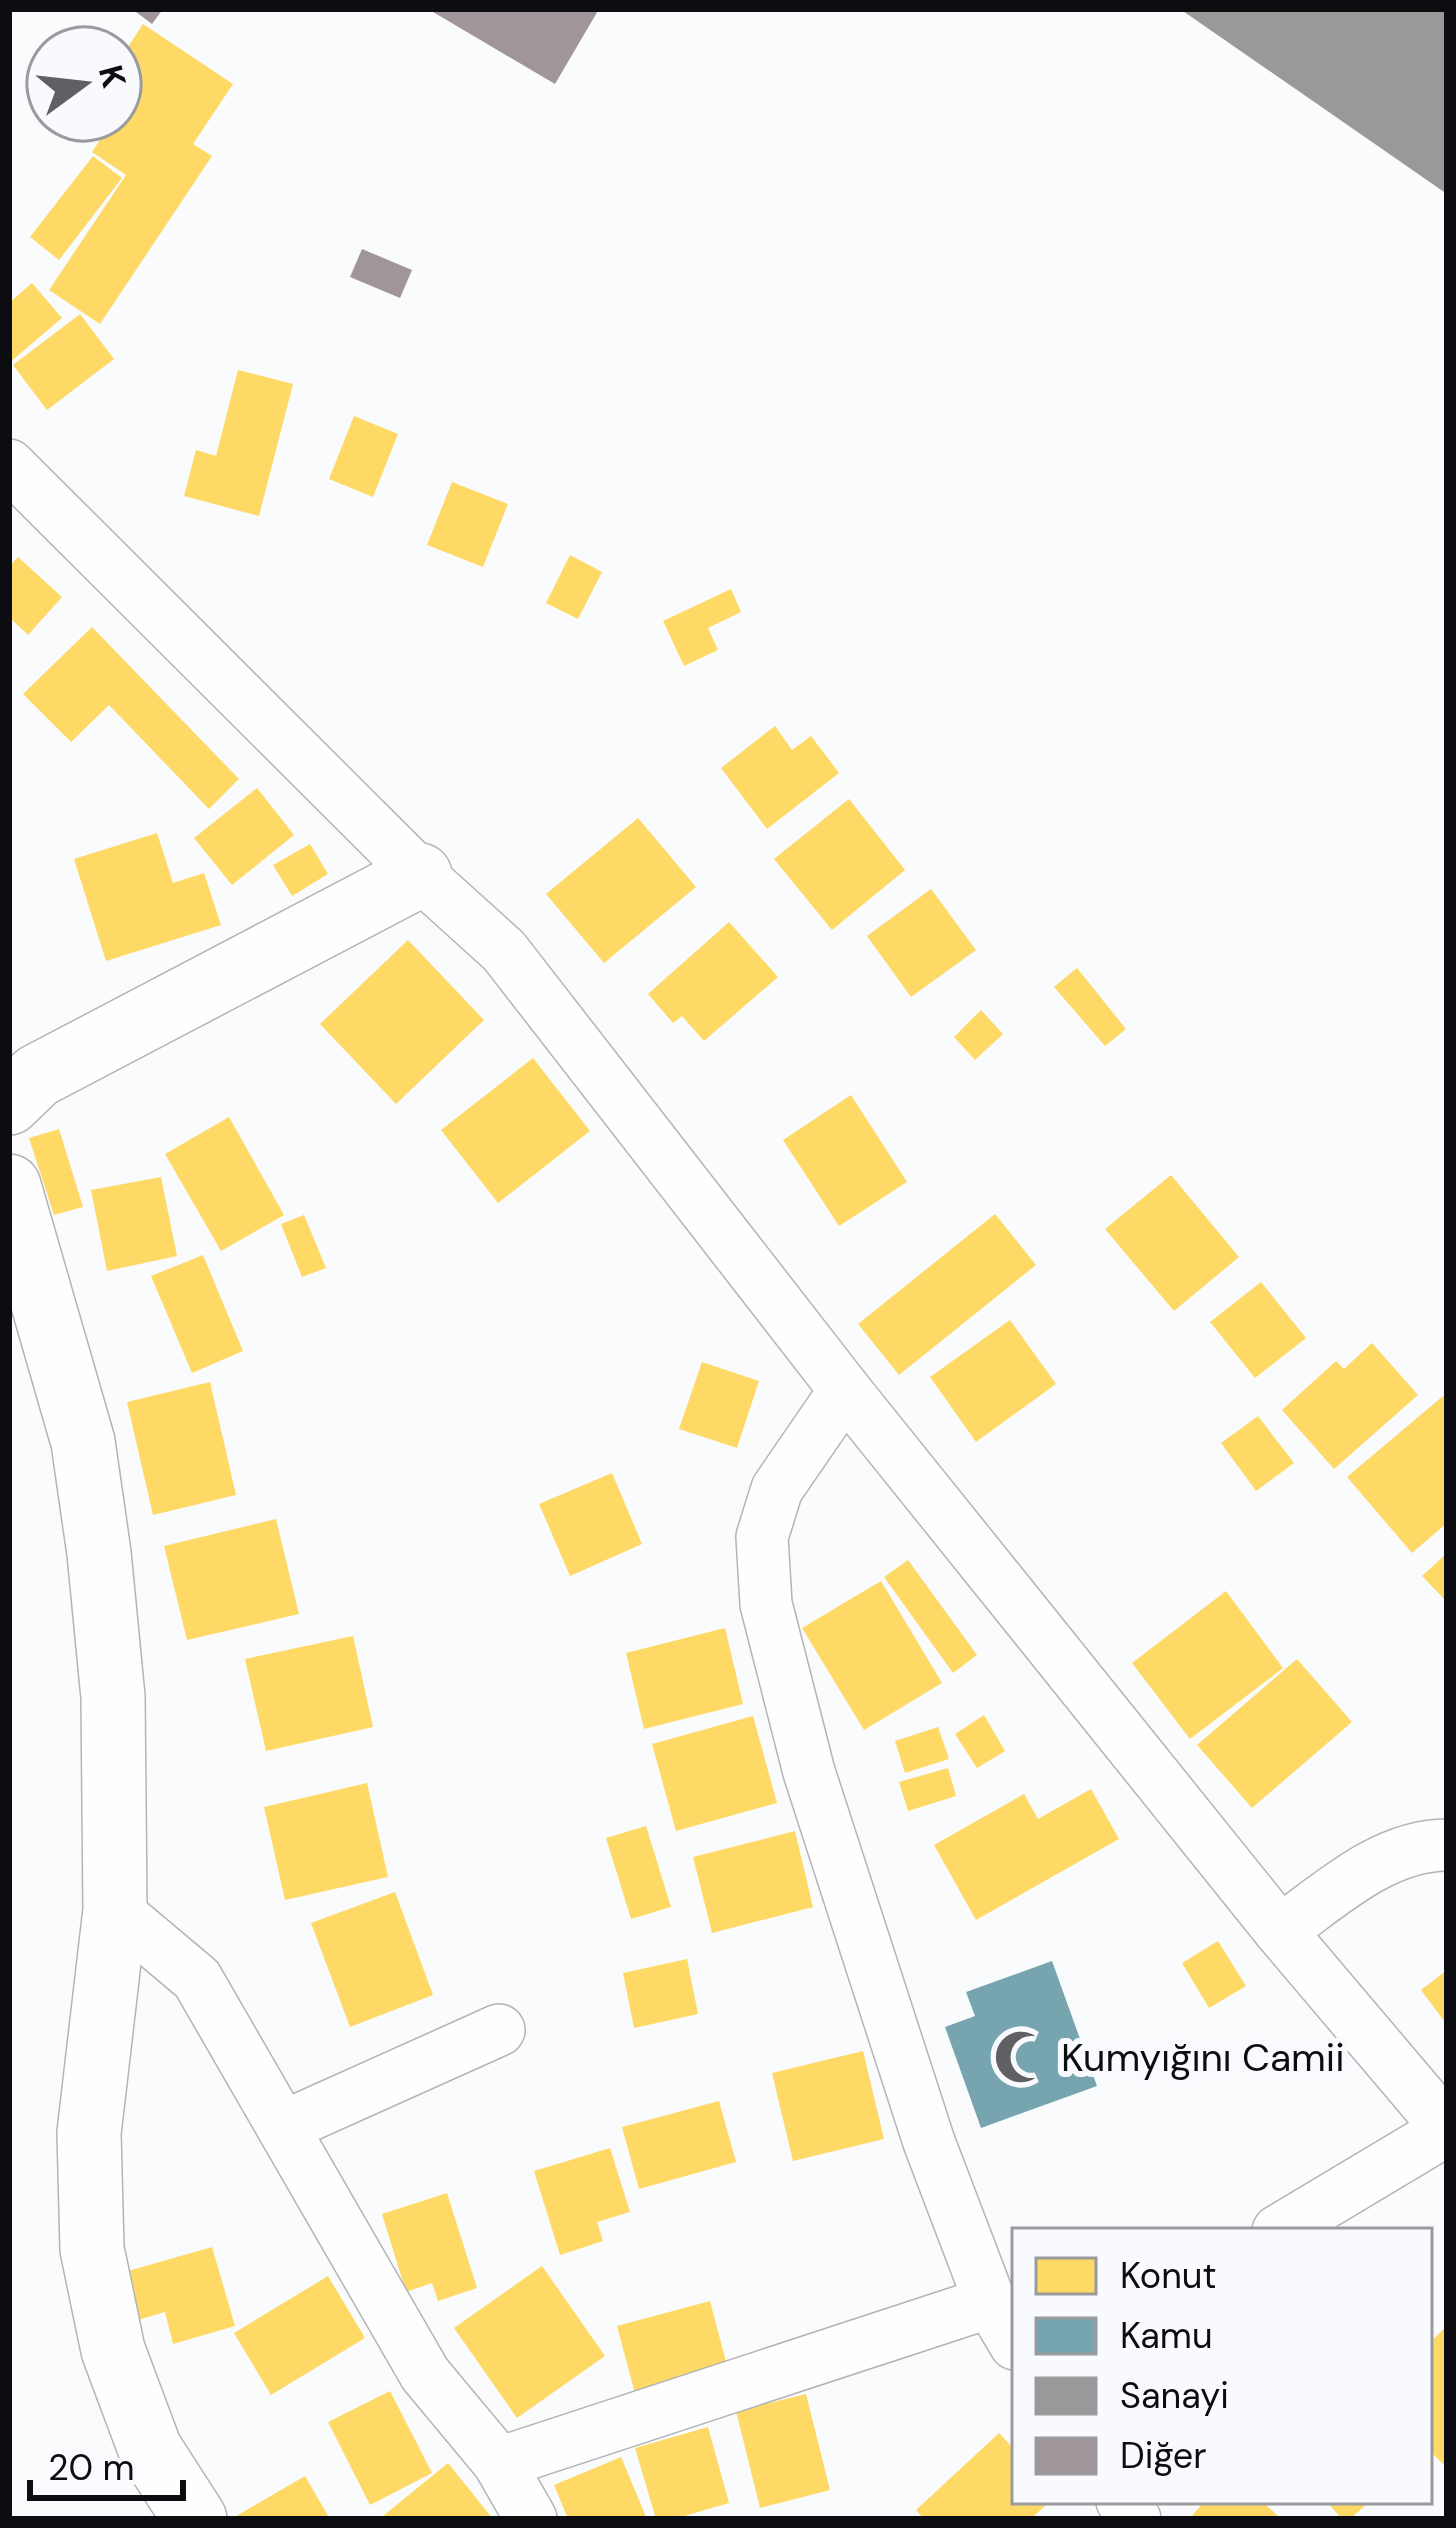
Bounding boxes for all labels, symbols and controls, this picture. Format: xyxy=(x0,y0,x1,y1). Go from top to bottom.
north arrow xyxy=(24,24,144,144)
text: K xyxy=(89,60,136,92)
mosque icon: Kumyığını Camii xyxy=(992,2028,1050,2086)
place label: Kumyığını Camii xyxy=(1061,2032,1345,2083)
legend xyxy=(1012,2228,1432,2504)
text: Konut xyxy=(1120,2252,1217,2299)
text: Kamu xyxy=(1120,2312,1213,2359)
text: Sanayi xyxy=(1120,2372,1229,2419)
scale bar xyxy=(30,2426,183,2500)
text: Diğer xyxy=(1120,2432,1207,2479)
text: 20 m xyxy=(48,2444,135,2491)

